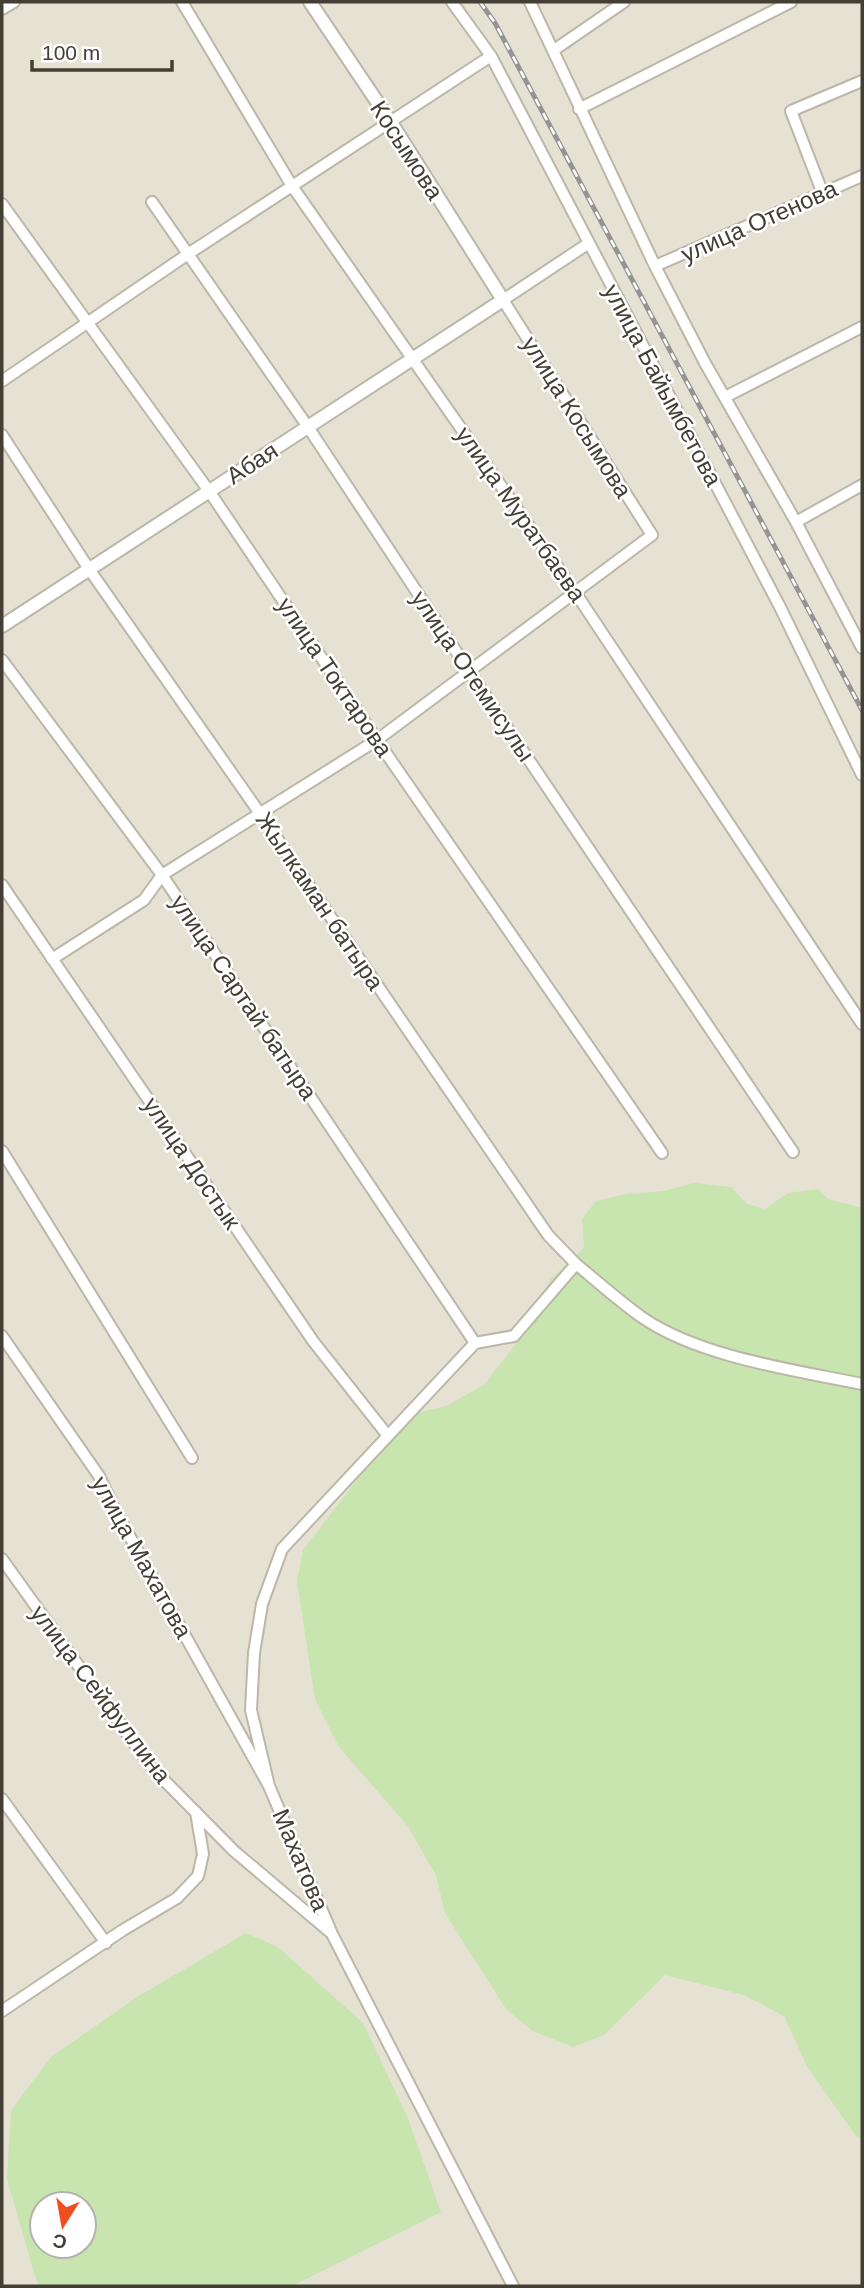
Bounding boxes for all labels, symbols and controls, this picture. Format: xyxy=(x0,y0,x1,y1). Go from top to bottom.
scale bar xyxy=(32,28,172,72)
text: 100 m xyxy=(42,41,100,64)
street label: Косымова xyxy=(365,96,449,205)
street label: улица Отенова xyxy=(677,174,842,267)
street label: улица Байымбетова xyxy=(598,280,728,491)
street label: улица Косымова xyxy=(517,331,638,503)
street label: улица Муратбаева xyxy=(450,421,592,607)
street label: Абая xyxy=(221,437,283,489)
street label: улица Отемисулы xyxy=(406,586,540,766)
street label: улица Токтарова xyxy=(272,592,399,762)
street label: Жылкаман батыра xyxy=(251,807,390,996)
street label: улица Сартай батыра xyxy=(165,889,323,1105)
street label: улица Достык xyxy=(138,1092,246,1234)
street label: улица Махатова xyxy=(86,1471,198,1643)
street label: улица Сейфуллина xyxy=(25,1600,177,1789)
street label: Махатова xyxy=(267,1805,335,1916)
north arrow xyxy=(28,2190,98,2260)
text: С xyxy=(51,2230,69,2253)

